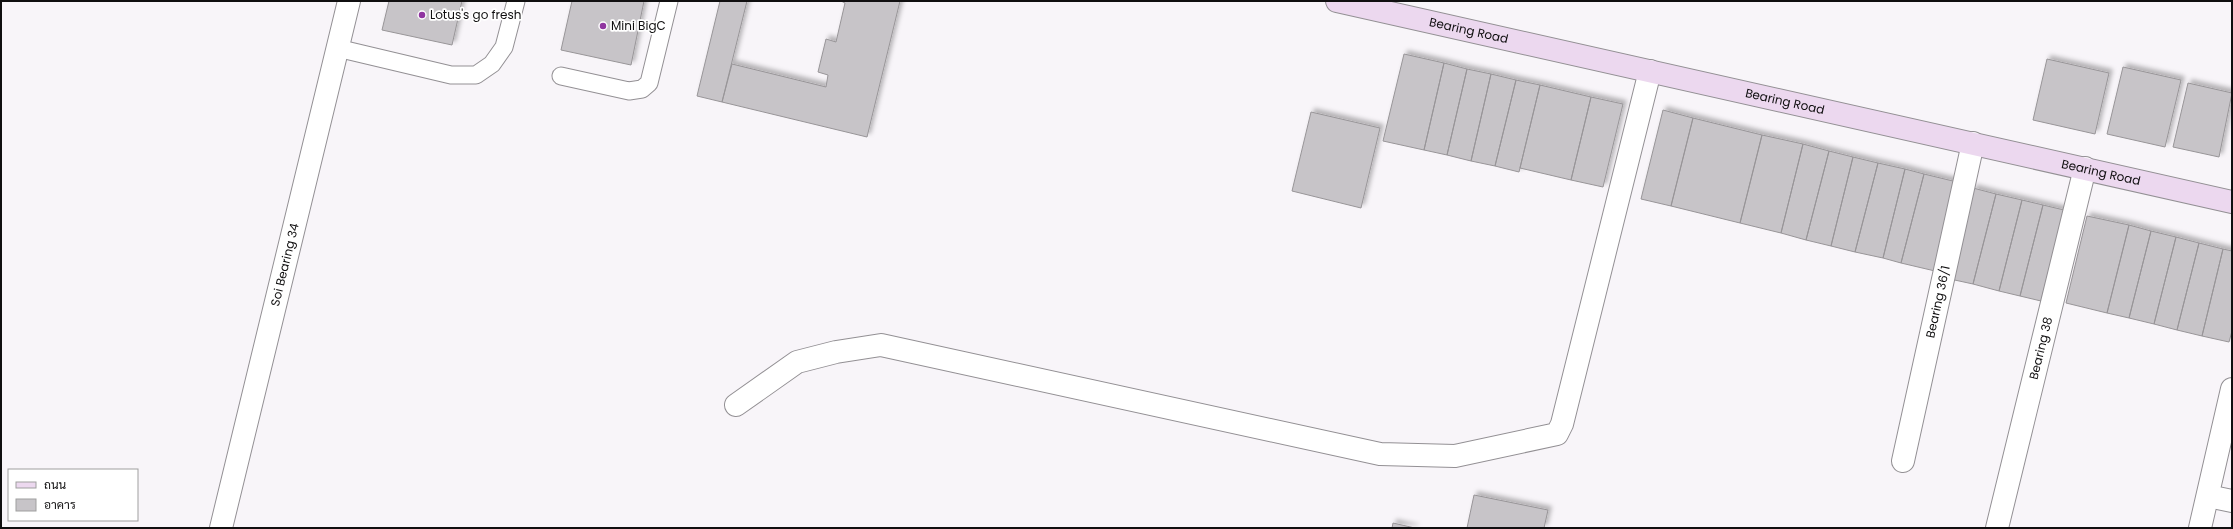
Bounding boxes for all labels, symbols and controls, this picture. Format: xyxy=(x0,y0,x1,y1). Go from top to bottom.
place label: Lotus's go fresh xyxy=(430,6,521,23)
marker: Lotus's go fresh xyxy=(417,10,427,20)
street label: Bearing Road xyxy=(1428,13,1510,47)
place label: Mini BigC xyxy=(611,17,666,34)
marker: Mini BigC xyxy=(598,21,608,31)
street label: Bearing Road xyxy=(1744,84,1826,118)
street label: Bearing Road xyxy=(2060,155,2142,189)
street label: Soi Bearing 34 xyxy=(266,221,303,308)
street label: Bearing 36/1 xyxy=(1921,264,1954,340)
street label: Bearing 38 xyxy=(2025,315,2056,381)
legend xyxy=(8,469,138,521)
text: ถนน xyxy=(44,476,67,493)
text: อาคาร xyxy=(44,496,76,513)

